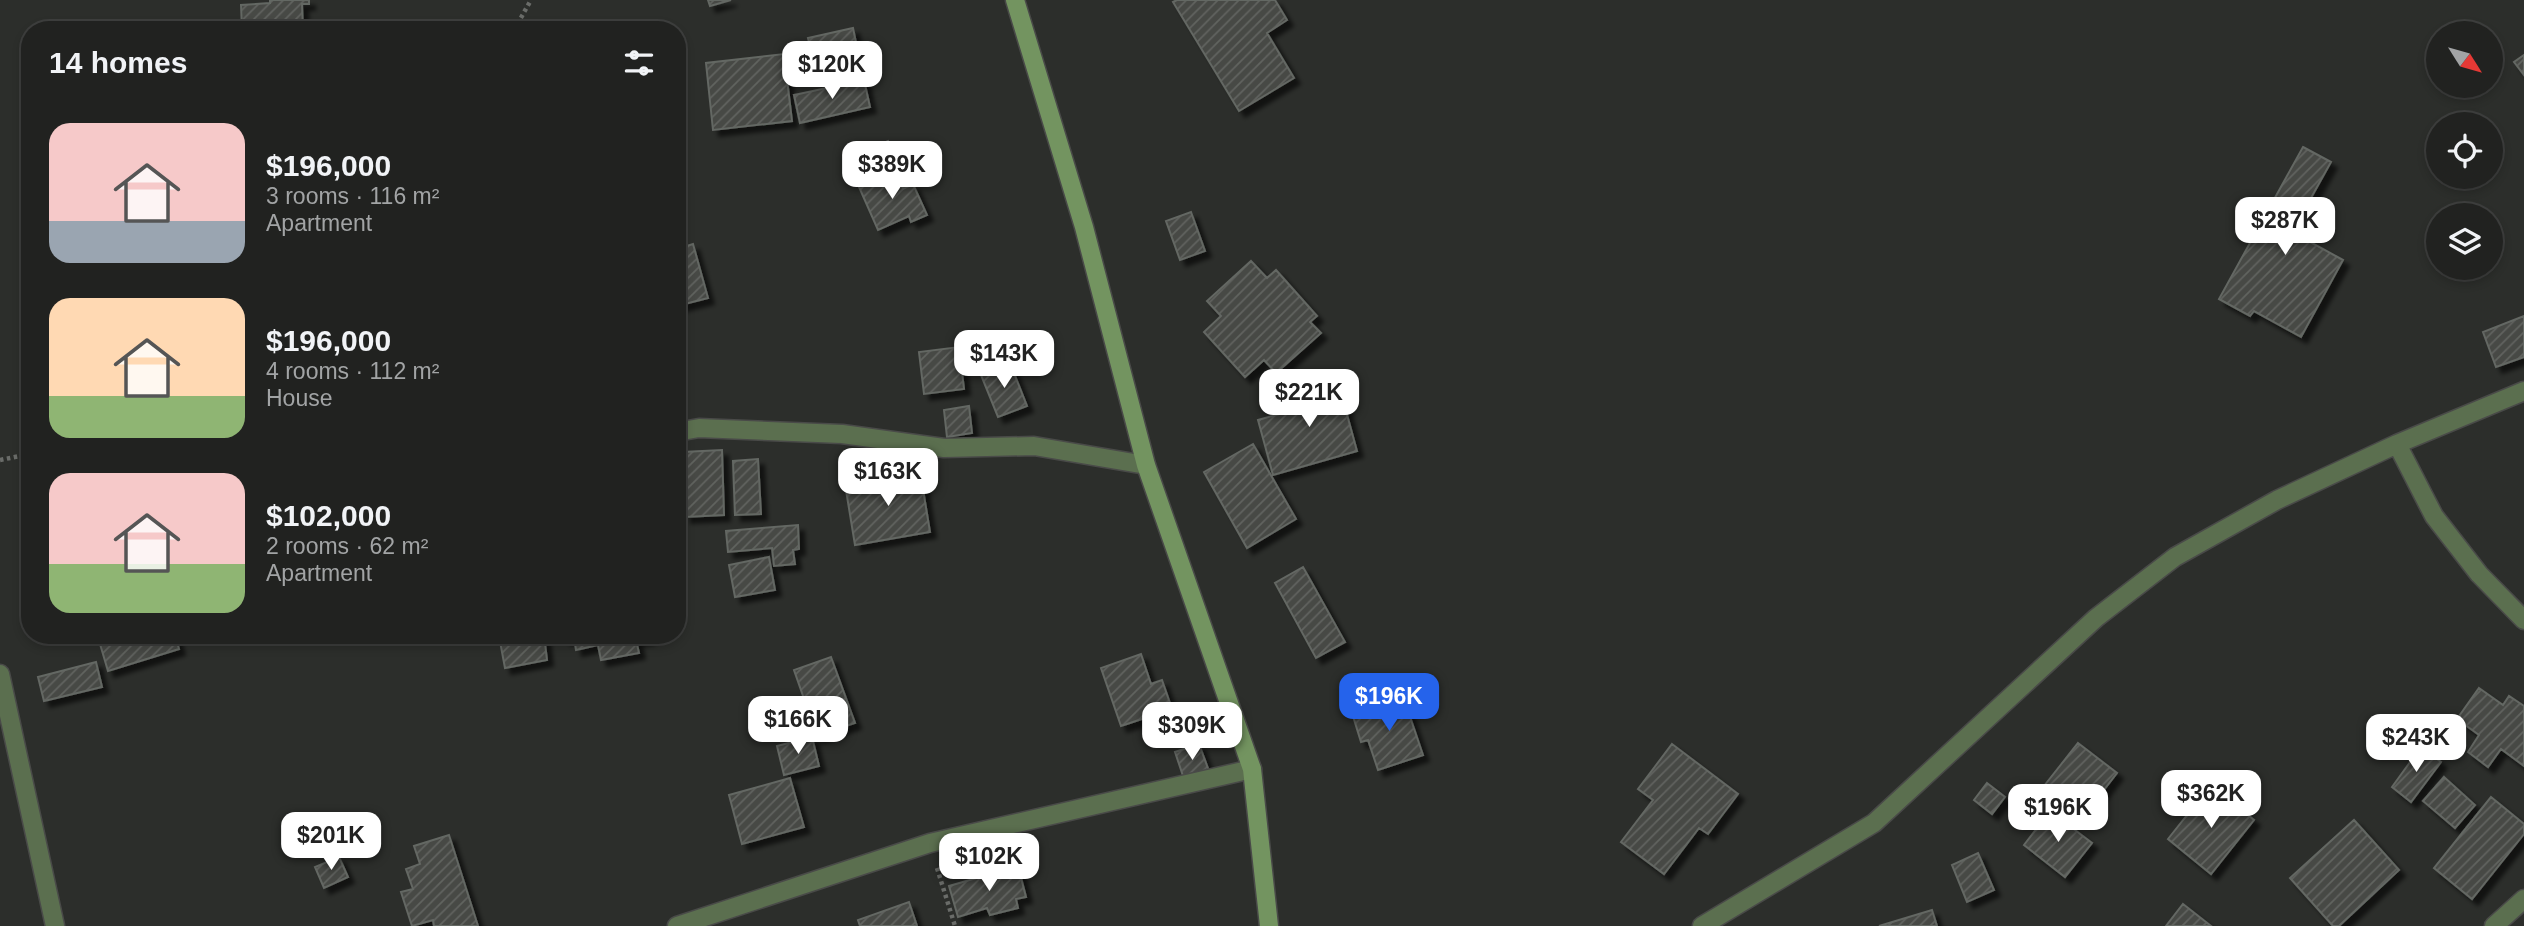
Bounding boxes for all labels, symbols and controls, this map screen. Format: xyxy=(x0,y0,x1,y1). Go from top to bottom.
north arrow xyxy=(2426,21,2502,98)
map controls xyxy=(2426,21,2503,280)
pin: $120K xyxy=(783,42,881,101)
icon: filters xyxy=(620,44,658,82)
text: 14 homes xyxy=(49,46,187,79)
text: $120K xyxy=(798,51,866,77)
button: locate xyxy=(2426,112,2503,189)
pin: $389K xyxy=(843,142,941,201)
text: $196,000 xyxy=(266,149,391,182)
icon: home xyxy=(105,151,189,235)
text: $389K xyxy=(858,151,926,177)
text: 3 rooms · 116 m² xyxy=(266,183,439,209)
pin: $287K xyxy=(2236,198,2334,257)
button: layers xyxy=(2426,203,2503,280)
text: $287K xyxy=(2251,207,2319,233)
text: Apartment xyxy=(266,210,372,236)
text: $196,000 xyxy=(266,324,391,357)
icon: home xyxy=(105,326,189,410)
pin: $143K xyxy=(955,330,1053,390)
text: $143K xyxy=(970,340,1038,366)
text: 4 rooms · 112 m² xyxy=(266,358,439,384)
pin: $221K xyxy=(1260,370,1358,429)
text: $221K xyxy=(1275,379,1343,405)
text: House xyxy=(266,385,332,411)
pin: $163K xyxy=(839,448,937,508)
text: $163K xyxy=(854,458,922,484)
text: $102,000 xyxy=(266,499,391,532)
icon: home xyxy=(105,501,189,585)
text: 2 rooms · 62 m² xyxy=(266,533,428,559)
text: Apartment xyxy=(266,560,372,586)
pin: $196K xyxy=(1340,674,1438,733)
text: $196K xyxy=(1355,683,1423,709)
pin: $166K xyxy=(749,696,847,756)
pin: $309K xyxy=(1143,702,1241,762)
text: $166K xyxy=(764,706,832,732)
text: $309K xyxy=(1158,712,1226,738)
pin: $243K xyxy=(2367,714,2465,774)
text: $243K xyxy=(2382,724,2450,750)
pin: $362K xyxy=(2162,770,2260,830)
text: $362K xyxy=(2177,780,2245,806)
pin: $196K xyxy=(2009,784,2107,844)
text: $196K xyxy=(2024,794,2092,820)
pin: $201K xyxy=(282,812,380,872)
text: $201K xyxy=(297,822,365,848)
pin: $102K xyxy=(940,834,1038,893)
text: $102K xyxy=(955,843,1023,869)

